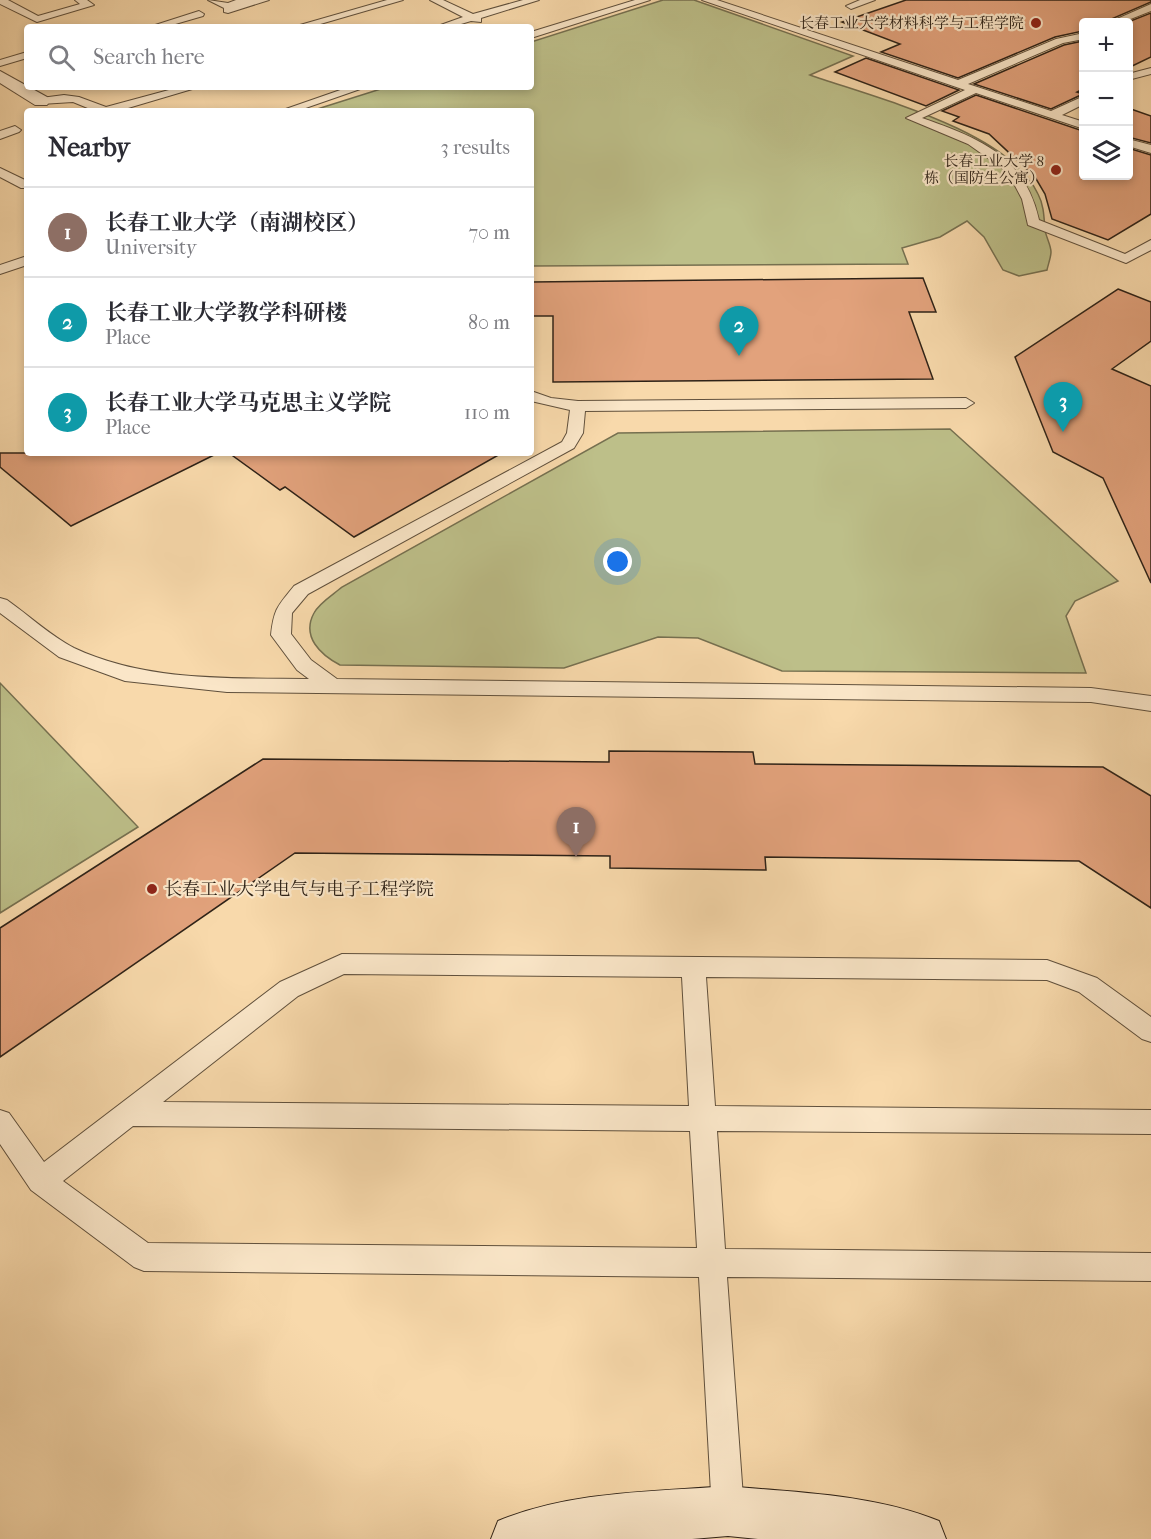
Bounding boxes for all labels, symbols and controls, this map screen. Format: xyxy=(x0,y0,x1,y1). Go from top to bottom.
place label: 长春工业大学材料科学与工程学院 xyxy=(799,14,1024,32)
marker: 长春工业大学材料科学与工程学院 xyxy=(1029,16,1043,30)
map controls xyxy=(1079,18,1133,180)
button: + xyxy=(1079,18,1133,72)
search box xyxy=(24,24,534,90)
icon: search xyxy=(45,41,78,74)
text: Search here xyxy=(93,44,205,70)
button: − xyxy=(1079,72,1133,126)
button: layers xyxy=(1079,126,1133,180)
text: Nearby xyxy=(48,132,130,163)
text: 3 results xyxy=(441,136,510,159)
place label: 长春工业大学 8 栋（国防生公寓） xyxy=(924,152,1044,187)
marker: 长春工业大学 8 栋（国防生公寓） xyxy=(1049,163,1063,177)
text: 长春工业大学（南湖校区） xyxy=(105,210,369,236)
text: 1 xyxy=(64,221,71,244)
text: 70 m xyxy=(468,221,510,244)
text: University xyxy=(105,236,197,259)
text: 长春工业大学教学科研楼 xyxy=(105,300,347,326)
pin: 2 xyxy=(720,306,758,356)
text: 2 xyxy=(62,311,73,334)
text: 80 m xyxy=(468,311,510,334)
text: Place xyxy=(105,326,151,349)
pin: 3 xyxy=(1044,382,1082,432)
text: 长春工业大学马克思主义学院 xyxy=(105,390,391,416)
text: 3 xyxy=(63,401,72,424)
text: 110 m xyxy=(464,401,510,424)
text: Place xyxy=(105,416,151,439)
your location xyxy=(603,547,632,576)
pin: 1 xyxy=(556,808,596,857)
place label: 长春工业大学电气与电子工程学院 xyxy=(164,879,434,900)
marker: 长春工业大学电气与电子工程学院 xyxy=(145,882,159,896)

